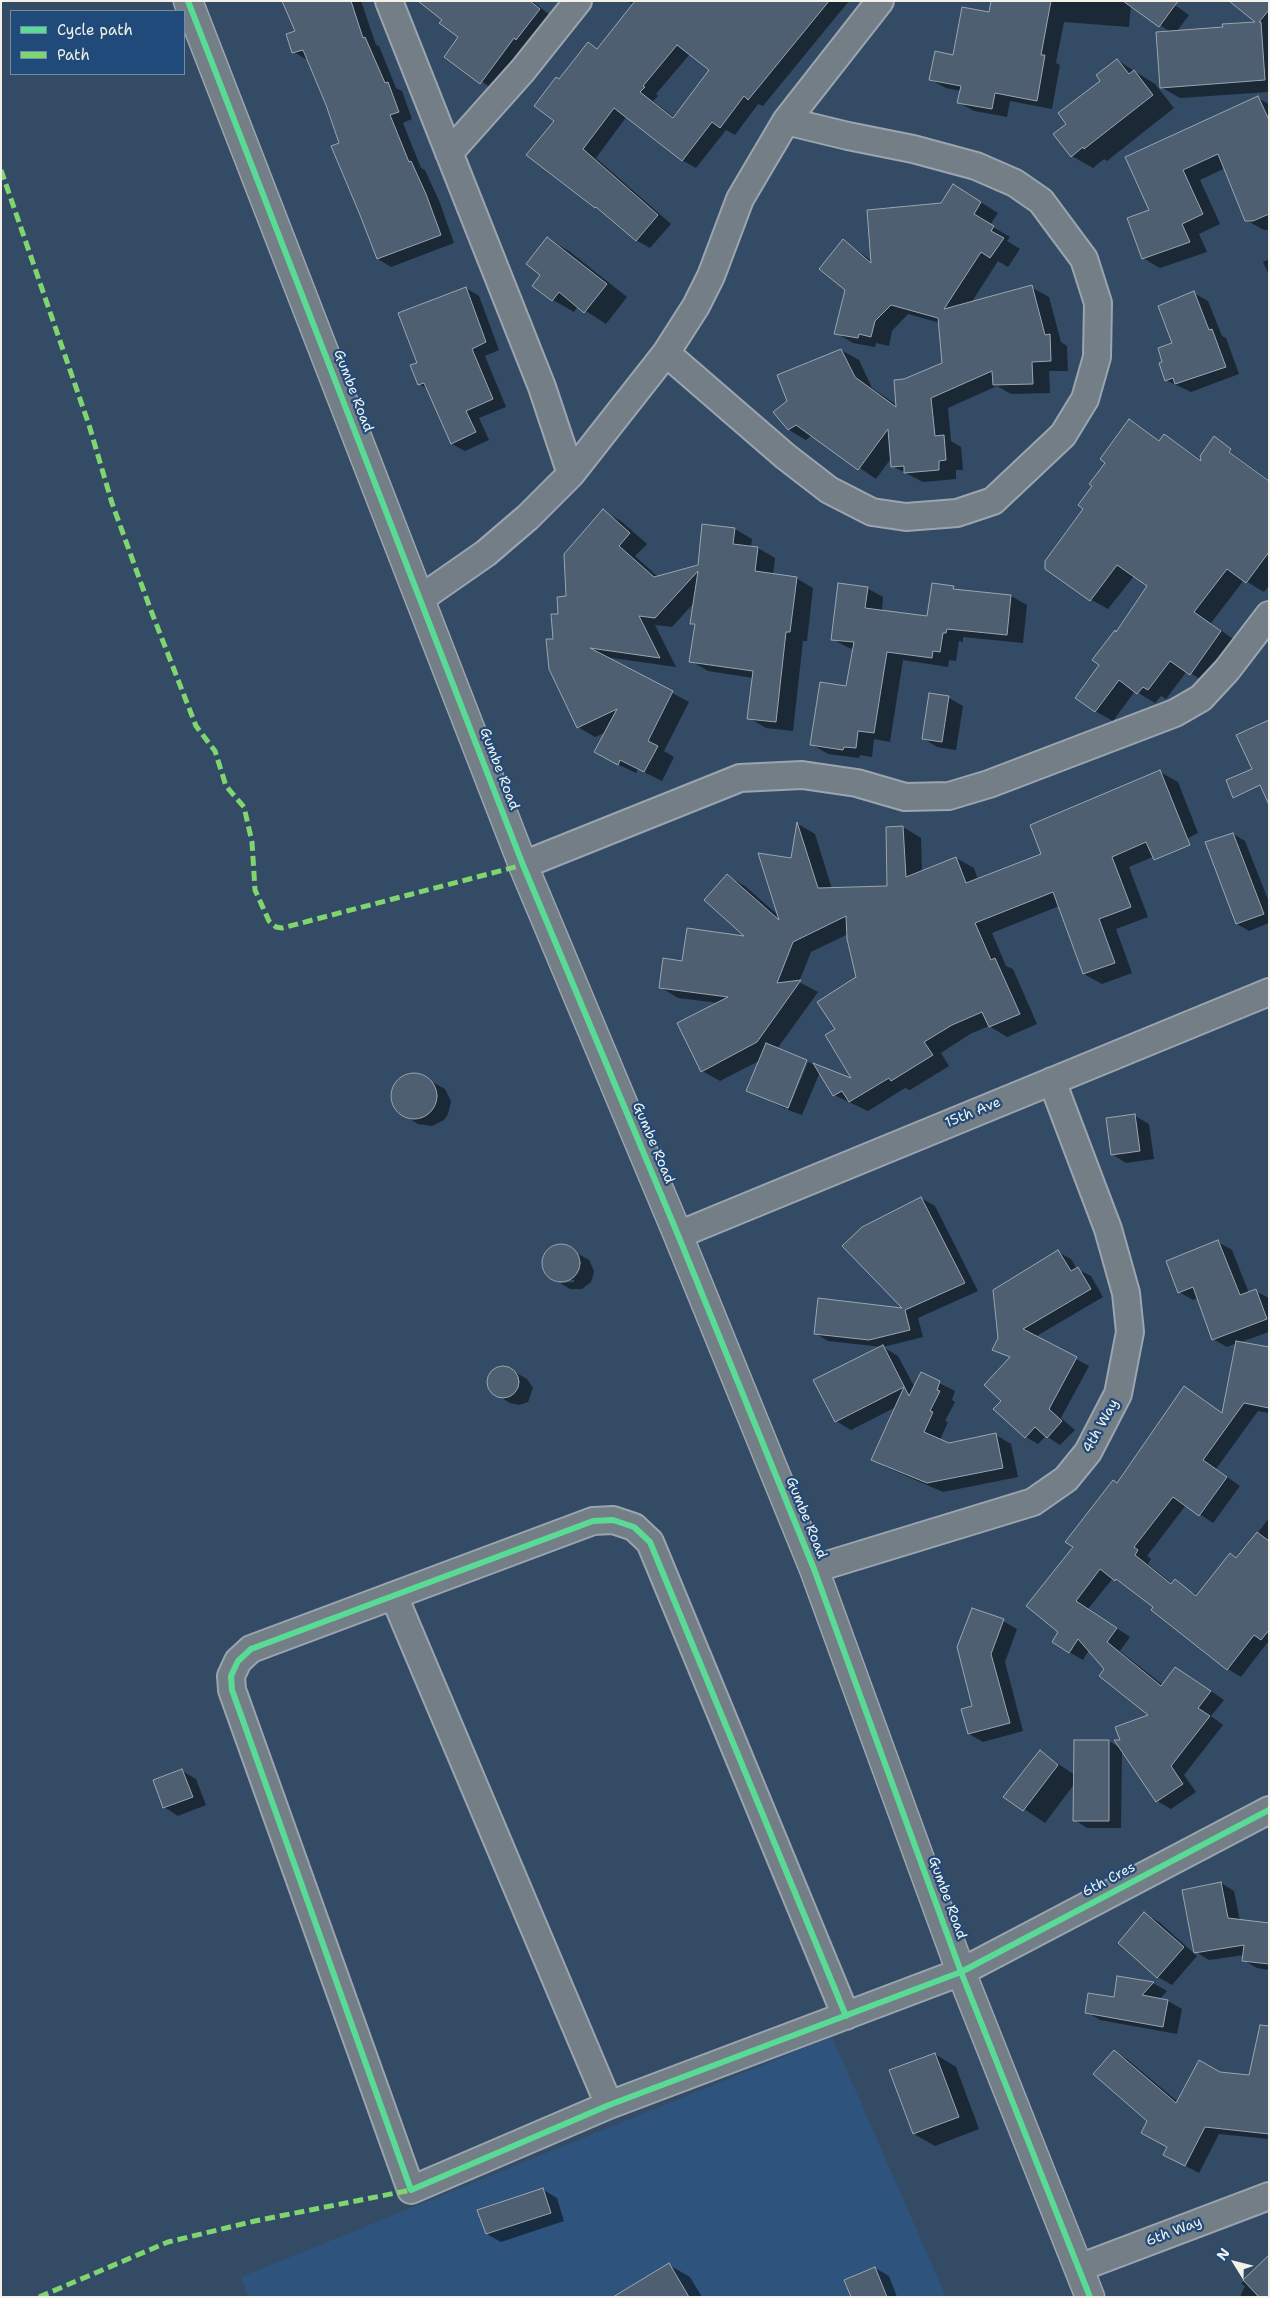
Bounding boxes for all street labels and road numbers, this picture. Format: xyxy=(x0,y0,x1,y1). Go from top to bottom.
street label: Gumbe Road xyxy=(330,347,376,435)
street label: Gumbe Road xyxy=(476,725,522,813)
street label: 15th Ave xyxy=(943,1094,1003,1132)
street label: Gumbe Road xyxy=(628,1100,678,1186)
street label: 4th Way xyxy=(1079,1396,1123,1456)
street label: Gumbe Road xyxy=(782,1475,830,1561)
street label: Gumbe Road xyxy=(924,1854,970,1942)
street label: 6th Cres xyxy=(1080,1859,1138,1901)
street label: 6th Way xyxy=(1144,2214,1204,2250)

